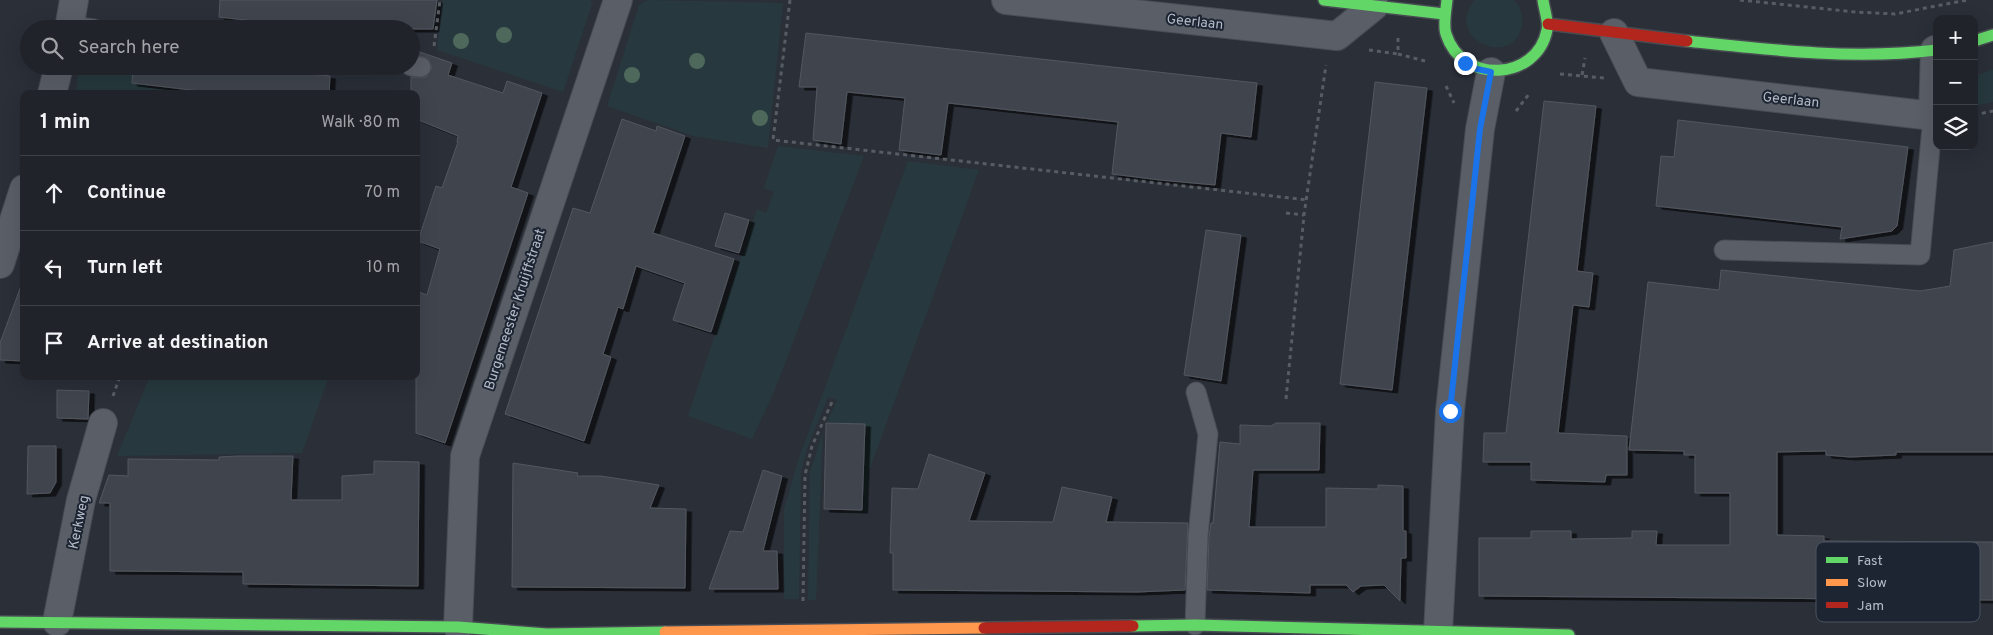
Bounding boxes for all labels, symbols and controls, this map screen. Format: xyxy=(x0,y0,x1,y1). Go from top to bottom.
street label: Geerlaan xyxy=(1166,11,1224,34)
map controls xyxy=(1933,15,1978,150)
button: + xyxy=(1933,15,1978,60)
search box xyxy=(20,20,420,75)
icon: search xyxy=(38,34,66,62)
text: Search here xyxy=(78,36,180,60)
route end xyxy=(1454,52,1477,75)
button: − xyxy=(1933,60,1978,105)
street label: Geerlaan xyxy=(1762,89,1820,112)
button: layers xyxy=(1933,105,1978,150)
text: 1 min xyxy=(40,109,90,136)
text: Walk · 80 m xyxy=(321,113,400,133)
icon: ahead xyxy=(40,179,68,207)
text: Continue xyxy=(87,181,166,205)
text: 70 m xyxy=(365,183,400,203)
street label: Burgemeester Kruijffstraat xyxy=(481,227,550,392)
icon: left xyxy=(40,254,68,282)
text: Turn left xyxy=(87,256,163,280)
text: 10 m xyxy=(366,258,400,278)
icon: arrive xyxy=(40,329,68,357)
text: Arrive at destination xyxy=(87,331,268,355)
route start xyxy=(1439,400,1462,423)
street label: Kerkweg xyxy=(65,494,93,551)
legend xyxy=(1816,542,1980,622)
text: Fast xyxy=(1857,553,1883,570)
text: Slow xyxy=(1857,575,1887,592)
text: Jam xyxy=(1857,598,1884,615)

